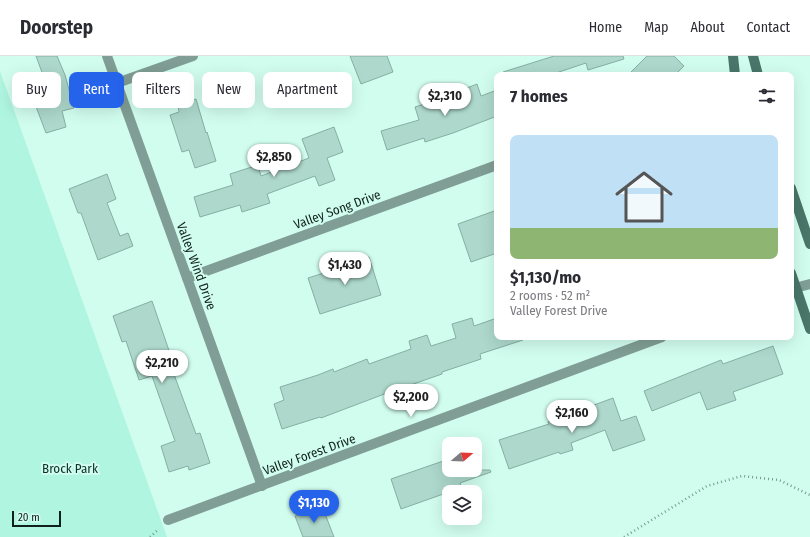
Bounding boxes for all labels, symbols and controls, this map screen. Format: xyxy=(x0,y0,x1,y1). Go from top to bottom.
text: Doorstep xyxy=(20,16,93,39)
text: Home xyxy=(589,19,622,36)
text: Map xyxy=(644,19,668,36)
text: About xyxy=(690,19,725,36)
text: Contact xyxy=(747,19,790,36)
chip: Buy xyxy=(12,72,61,108)
chip: Rent xyxy=(69,72,124,108)
chip: Filters xyxy=(132,72,194,108)
chip: New xyxy=(202,72,255,108)
chip: Apartment xyxy=(263,72,352,108)
pin: $2,310 xyxy=(412,83,478,117)
icon: filters xyxy=(756,85,778,107)
text: 7 homes xyxy=(510,86,568,107)
text: $2,310 xyxy=(428,88,462,103)
pin: $2,850 xyxy=(241,144,307,178)
text: $2,850 xyxy=(256,149,292,164)
icon: home xyxy=(608,161,680,233)
street label: Valley Song Drive xyxy=(292,187,383,232)
street label: Valley Wind Drive xyxy=(174,220,219,312)
pin: $1,430 xyxy=(312,252,378,286)
text: $1,430 xyxy=(328,257,362,272)
text: $1,130/mo xyxy=(510,267,581,288)
text: 2 rooms · 52 m² xyxy=(510,288,590,303)
text: Valley Forest Drive xyxy=(510,303,607,318)
pin: $2,210 xyxy=(129,350,195,384)
text: $2,210 xyxy=(145,355,179,370)
pin: $2,200 xyxy=(378,384,444,418)
text: $2,200 xyxy=(393,389,429,404)
pin: $2,160 xyxy=(539,400,605,434)
text: $2,160 xyxy=(555,405,589,420)
street label: Valley Forest Drive xyxy=(261,431,358,478)
north arrow xyxy=(442,437,482,477)
map controls xyxy=(442,437,482,525)
park label: Brock Park xyxy=(42,461,99,476)
button: layers xyxy=(442,485,482,525)
pin: $1,130 xyxy=(281,490,347,524)
text: $1,130 xyxy=(298,495,330,510)
scale bar xyxy=(12,509,61,528)
text: 20 m xyxy=(18,511,40,524)

